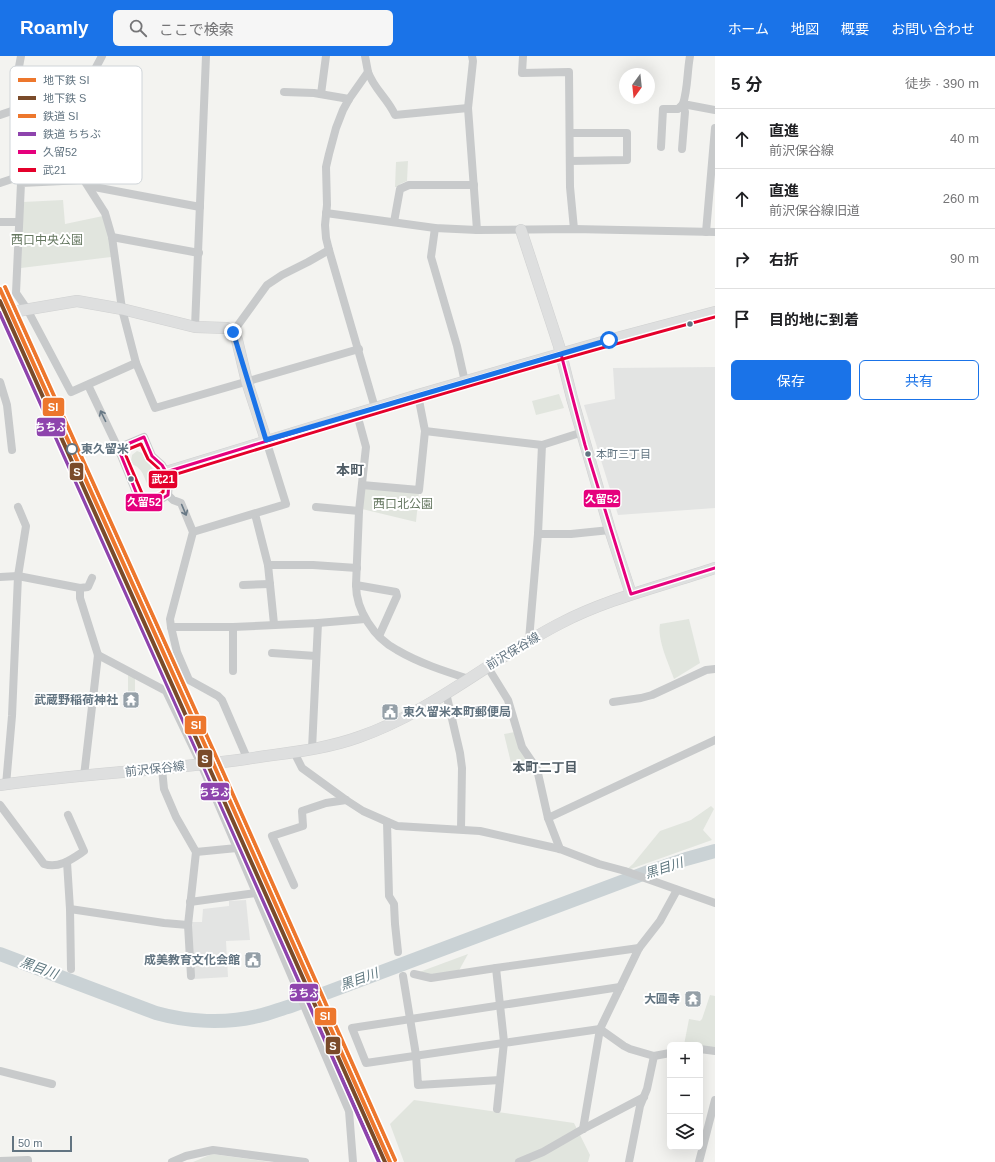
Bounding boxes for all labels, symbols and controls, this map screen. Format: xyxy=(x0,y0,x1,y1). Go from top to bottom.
search box xyxy=(113,10,393,46)
text: Roamly xyxy=(20,17,89,38)
icon: search xyxy=(127,17,149,39)
text: ここで検索 xyxy=(159,21,234,38)
text: ホーム xyxy=(727,21,769,37)
text: 地図 xyxy=(791,21,819,37)
text: 概要 xyxy=(841,21,869,37)
text: お問い合わせ xyxy=(891,21,975,37)
legend xyxy=(10,66,142,184)
north arrow xyxy=(619,68,655,104)
text: 地下鉄 SI xyxy=(43,74,89,86)
text: 5 分 xyxy=(731,75,762,94)
text: 徒歩 · 390 m xyxy=(905,76,979,91)
text: 地下鉄 S xyxy=(43,92,86,104)
text: 鉄道 SI xyxy=(43,110,78,122)
text: 直進 xyxy=(769,122,799,139)
text: 鉄道 ちちぶ xyxy=(43,128,101,140)
icon: ahead xyxy=(731,128,753,150)
text: 40 m xyxy=(950,131,979,146)
text: 前沢保谷線 xyxy=(769,143,834,158)
text: 久留52 xyxy=(43,146,77,158)
text: 武21 xyxy=(43,164,66,176)
text: 直進 xyxy=(769,182,799,199)
icon: ahead xyxy=(731,188,753,210)
text: 260 m xyxy=(943,191,979,206)
text: 前沢保谷線旧道 xyxy=(769,203,860,218)
park label: 西口中央公園 xyxy=(11,233,83,247)
icon: right xyxy=(731,248,753,270)
text: 右折 xyxy=(769,251,799,268)
text: 90 m xyxy=(950,251,979,266)
icon: arrive xyxy=(731,308,753,330)
text: 目的地に到着 xyxy=(769,311,859,328)
unlabelled marker xyxy=(685,319,695,329)
route end xyxy=(224,323,242,341)
route start xyxy=(600,331,618,349)
button: 保存 xyxy=(731,360,851,400)
button: 共有 xyxy=(859,360,979,400)
line badge: SI xyxy=(42,397,65,417)
text: SI xyxy=(48,401,58,413)
one-way arrow xyxy=(99,410,106,422)
line badge: ちちぶ xyxy=(36,417,66,437)
text: ちちぶ xyxy=(35,421,68,433)
place label: 東久留米 xyxy=(81,442,129,456)
marker: 東久留米 xyxy=(66,443,78,455)
place label: 本町三丁目 xyxy=(596,448,651,460)
marker: 本町三丁目 xyxy=(583,449,593,459)
line badge: S xyxy=(69,462,84,481)
district label: 本町 xyxy=(336,462,364,478)
text: S xyxy=(73,466,81,478)
line badge: 武21 xyxy=(148,470,178,489)
text: 武21 xyxy=(151,473,175,485)
unlabelled marker xyxy=(126,474,136,484)
line badge: 久留52 xyxy=(583,489,621,508)
line badge: 久留52 xyxy=(125,493,163,512)
text: 久留52 xyxy=(585,493,619,505)
text: 久留52 xyxy=(127,496,161,508)
park label: 西口北公園 xyxy=(373,497,433,511)
one-way arrow xyxy=(181,504,188,516)
street label: 前沢保谷線 xyxy=(484,630,542,672)
temple icon: 武蔵野稲荷神社 xyxy=(121,690,141,710)
place label: 武蔵野稲荷神社 xyxy=(34,693,118,707)
public building icon: 東久留米本町郵便局 xyxy=(380,702,400,722)
place label: 東久留米本町郵便局 xyxy=(403,705,511,719)
line badge: SI xyxy=(184,715,207,735)
text: SI xyxy=(191,719,201,731)
line badge: S xyxy=(197,749,213,768)
text: S xyxy=(201,753,209,765)
street label: 前沢保谷線 xyxy=(124,759,186,779)
district label: 本町二丁目 xyxy=(512,760,578,775)
line badge: ちちぶ xyxy=(200,782,230,801)
text: ちちぶ xyxy=(199,786,232,798)
water label: 黒目川 xyxy=(643,854,687,881)
public building icon: 成美教育文化会館 xyxy=(243,950,263,970)
place label: 成美教育文化会館 xyxy=(144,953,240,967)
water label: 黒目川 xyxy=(18,954,62,982)
water label: 黒目川 xyxy=(338,965,382,993)
line badge: ちちぶ xyxy=(289,983,319,1002)
text: ちちぶ xyxy=(288,987,321,999)
temple icon: 大圓寺 xyxy=(683,989,703,1009)
place label: 大圓寺 xyxy=(644,992,680,1006)
line badge: SI xyxy=(314,1007,337,1026)
text: SI xyxy=(320,1010,330,1022)
line badge: S xyxy=(325,1036,341,1055)
text: S xyxy=(329,1040,337,1052)
map controls xyxy=(667,1042,703,1150)
button: + xyxy=(667,1042,703,1078)
button: − xyxy=(667,1078,703,1114)
button: layers xyxy=(667,1114,703,1150)
scale bar xyxy=(12,1134,72,1153)
text: 50 m xyxy=(18,1137,42,1149)

